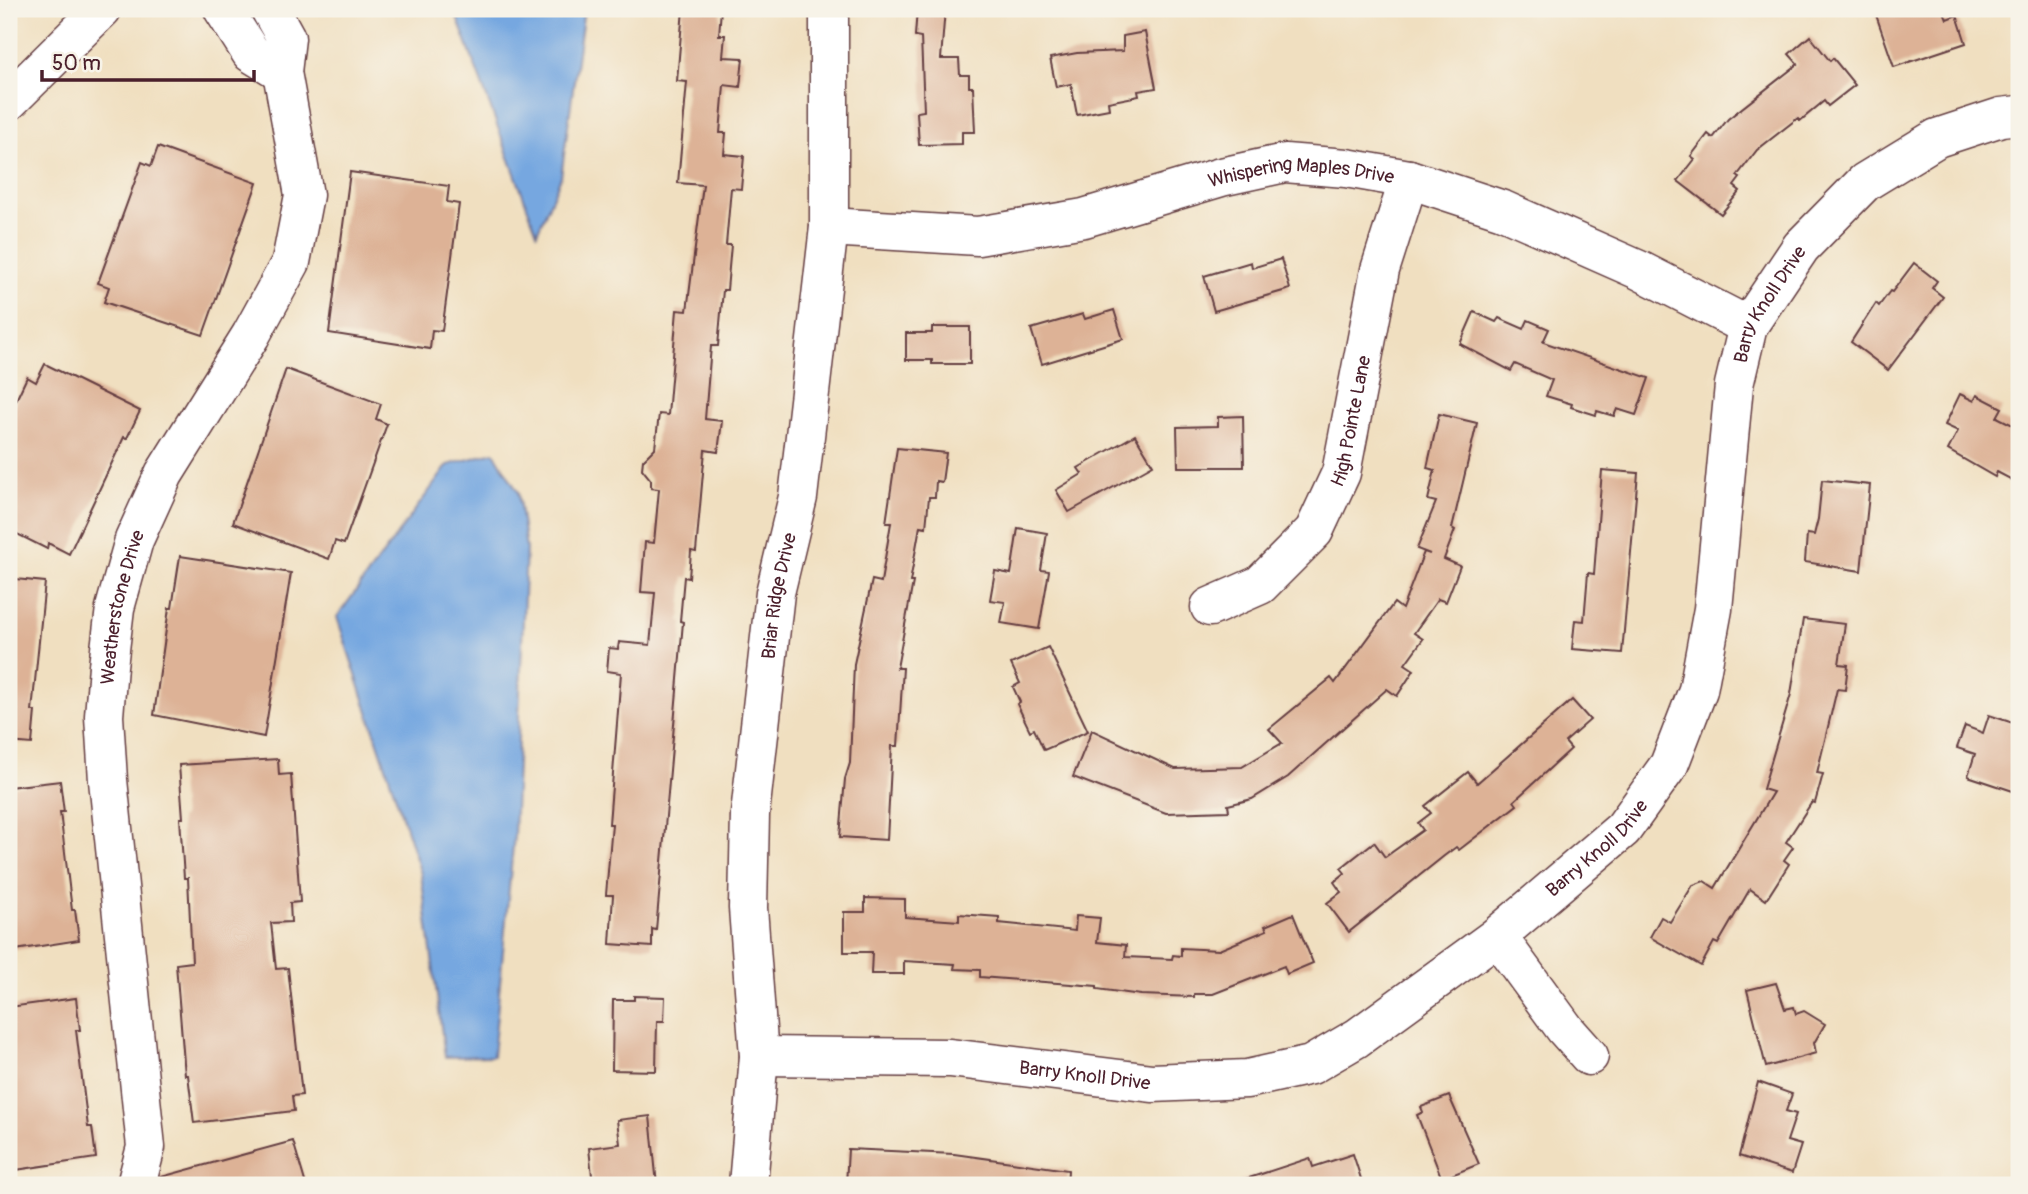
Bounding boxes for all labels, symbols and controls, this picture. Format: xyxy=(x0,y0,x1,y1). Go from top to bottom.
scale bar xyxy=(42,38,254,82)
text: 50 m xyxy=(52,50,101,77)
street label: Whispering Maples Drive xyxy=(1205,152,1397,193)
street label: Barry Knoll Drive xyxy=(1729,241,1812,365)
street label: High Pointe Lane xyxy=(1325,353,1376,491)
street label: Weatherstone Drive xyxy=(96,526,150,685)
street label: Briar Ridge Drive xyxy=(757,530,802,660)
street label: Barry Knoll Drive xyxy=(1541,794,1654,902)
street label: Barry Knoll Drive xyxy=(1018,1056,1152,1096)

